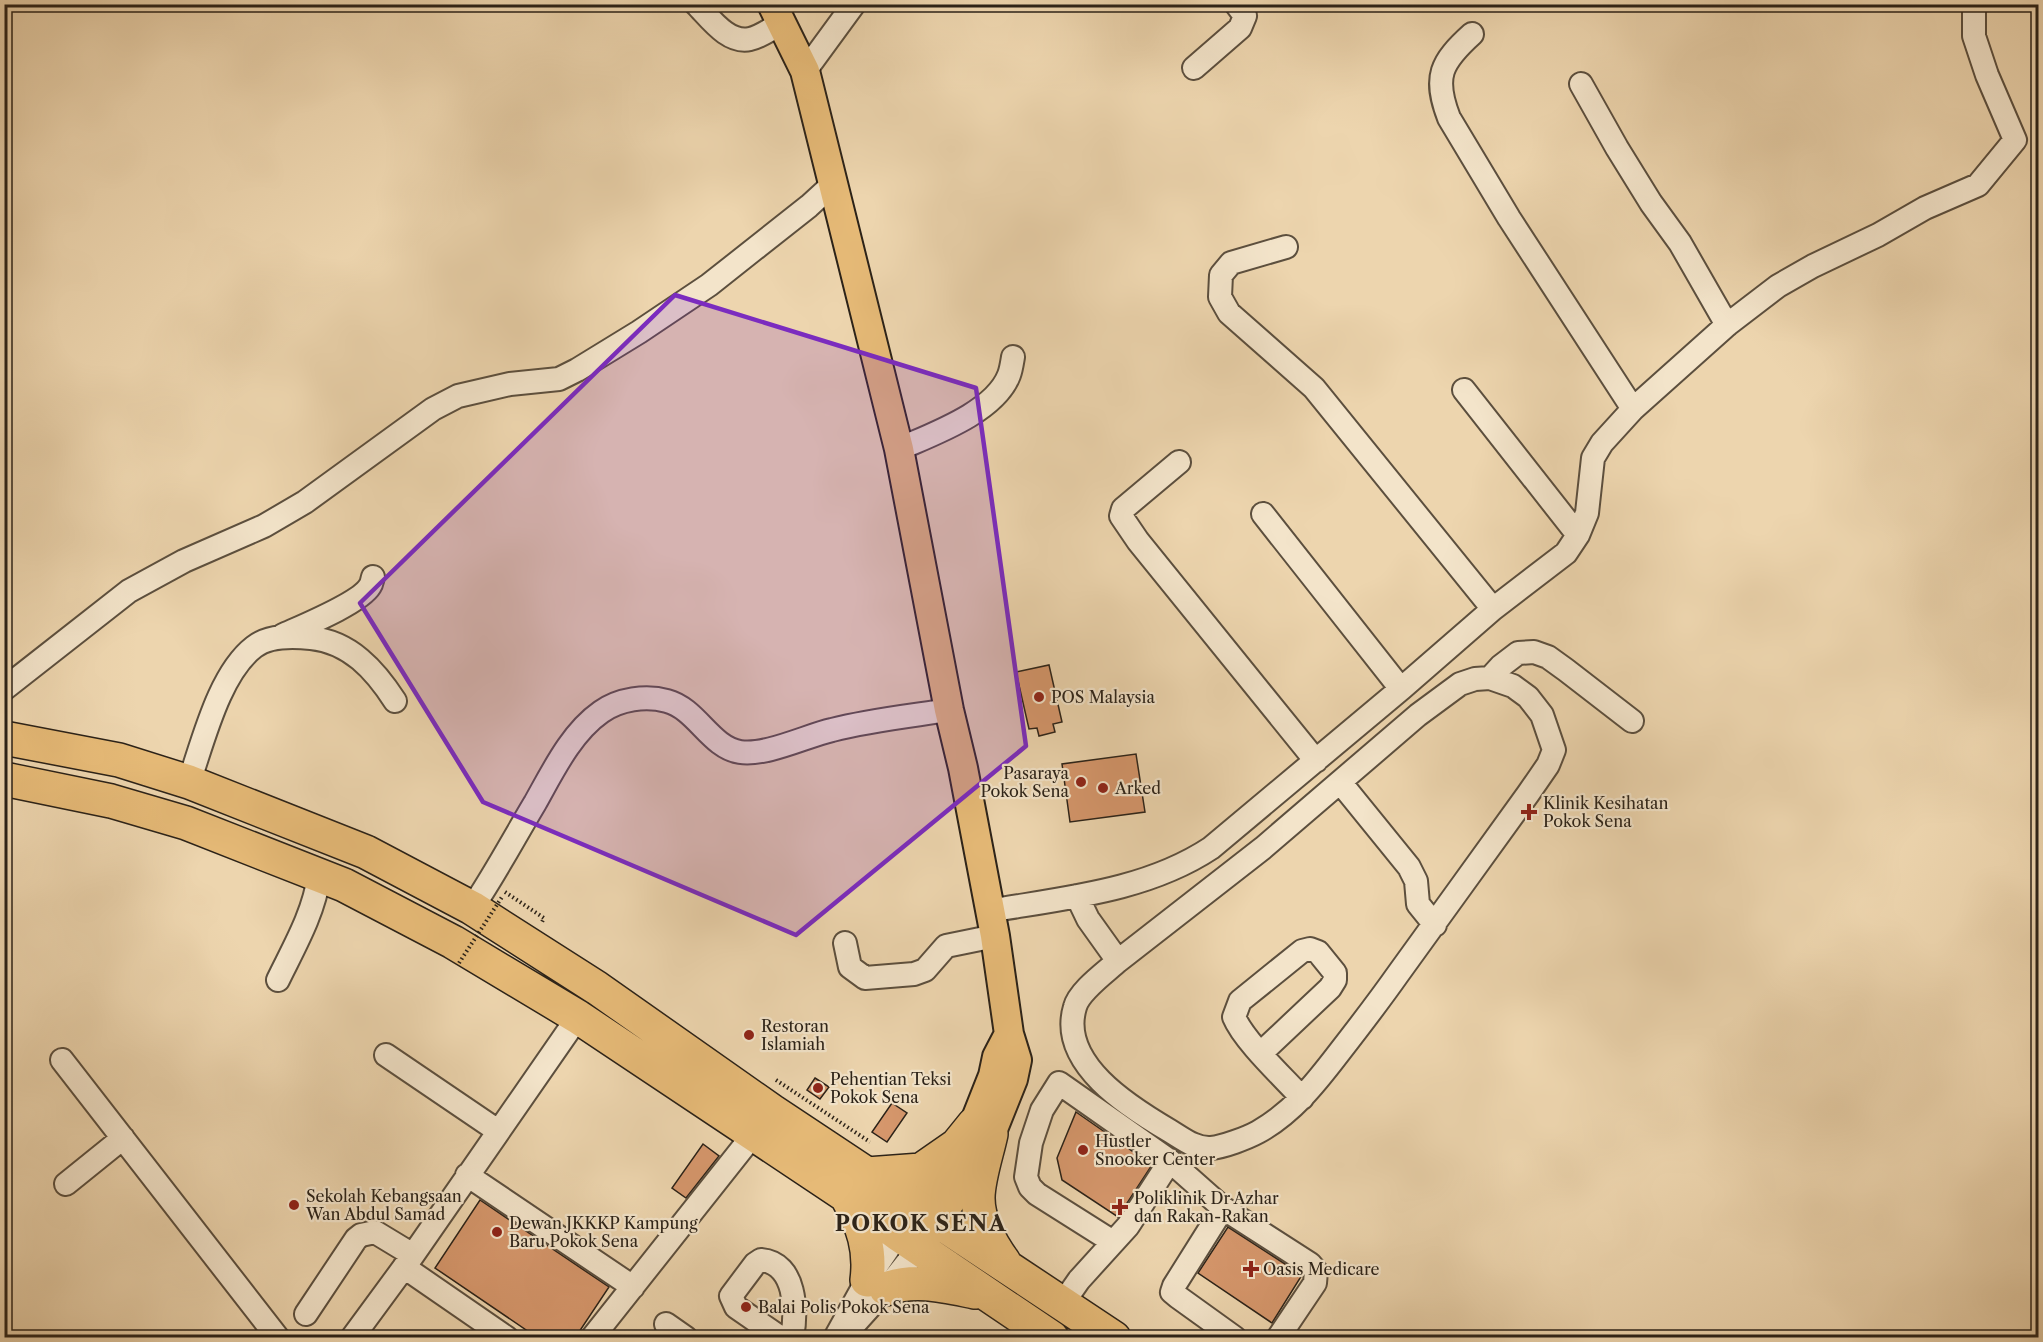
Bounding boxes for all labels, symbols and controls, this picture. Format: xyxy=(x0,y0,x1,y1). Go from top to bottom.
place label: POS Malaysia xyxy=(1051,687,1155,707)
marker: POS Malaysia xyxy=(1032,690,1046,704)
place label: Pasaraya Pokok Sena xyxy=(980,763,1070,801)
marker: Pasaraya Pokok Sena xyxy=(1074,775,1088,789)
place label: Arked xyxy=(1114,778,1161,798)
marker: Arked xyxy=(1096,781,1110,795)
place label: Klinik Kesihatan Pokok Sena xyxy=(1543,793,1669,831)
marker: Klinik Kesihatan Pokok Sena xyxy=(1520,803,1538,821)
place label: Restoran Islamiah xyxy=(761,1016,829,1054)
marker: Restoran Islamiah xyxy=(742,1028,756,1042)
place label: Pehentian Teksi Pokok Sena xyxy=(830,1069,952,1107)
marker: Pehentian Teksi Pokok Sena xyxy=(811,1081,825,1095)
place label: Hustler Snooker Center xyxy=(1095,1131,1215,1169)
marker: Hustler Snooker Center xyxy=(1076,1143,1090,1157)
place label: Sekolah Kebangsaan Wan Abdul Samad xyxy=(305,1186,462,1224)
place label: Poliklinik Dr Azhar dan Rakan-Rakan xyxy=(1134,1188,1279,1226)
marker: Sekolah Kebangsaan Wan Abdul Samad xyxy=(287,1198,301,1212)
marker: Poliklinik Dr Azhar dan Rakan-Rakan xyxy=(1111,1198,1129,1216)
district label: POKOK SENA xyxy=(835,1210,1007,1237)
place label: Dewan JKKKP Kampung Baru Pokok Sena xyxy=(509,1213,698,1251)
marker: Dewan JKKKP Kampung Baru Pokok Sena xyxy=(490,1225,504,1239)
place label: Oasis Medicare xyxy=(1263,1259,1380,1279)
marker: Oasis Medicare xyxy=(1244,1262,1258,1276)
place label: Balai Polis Pokok Sena xyxy=(758,1297,930,1317)
marker: Balai Polis Pokok Sena xyxy=(739,1300,753,1314)

